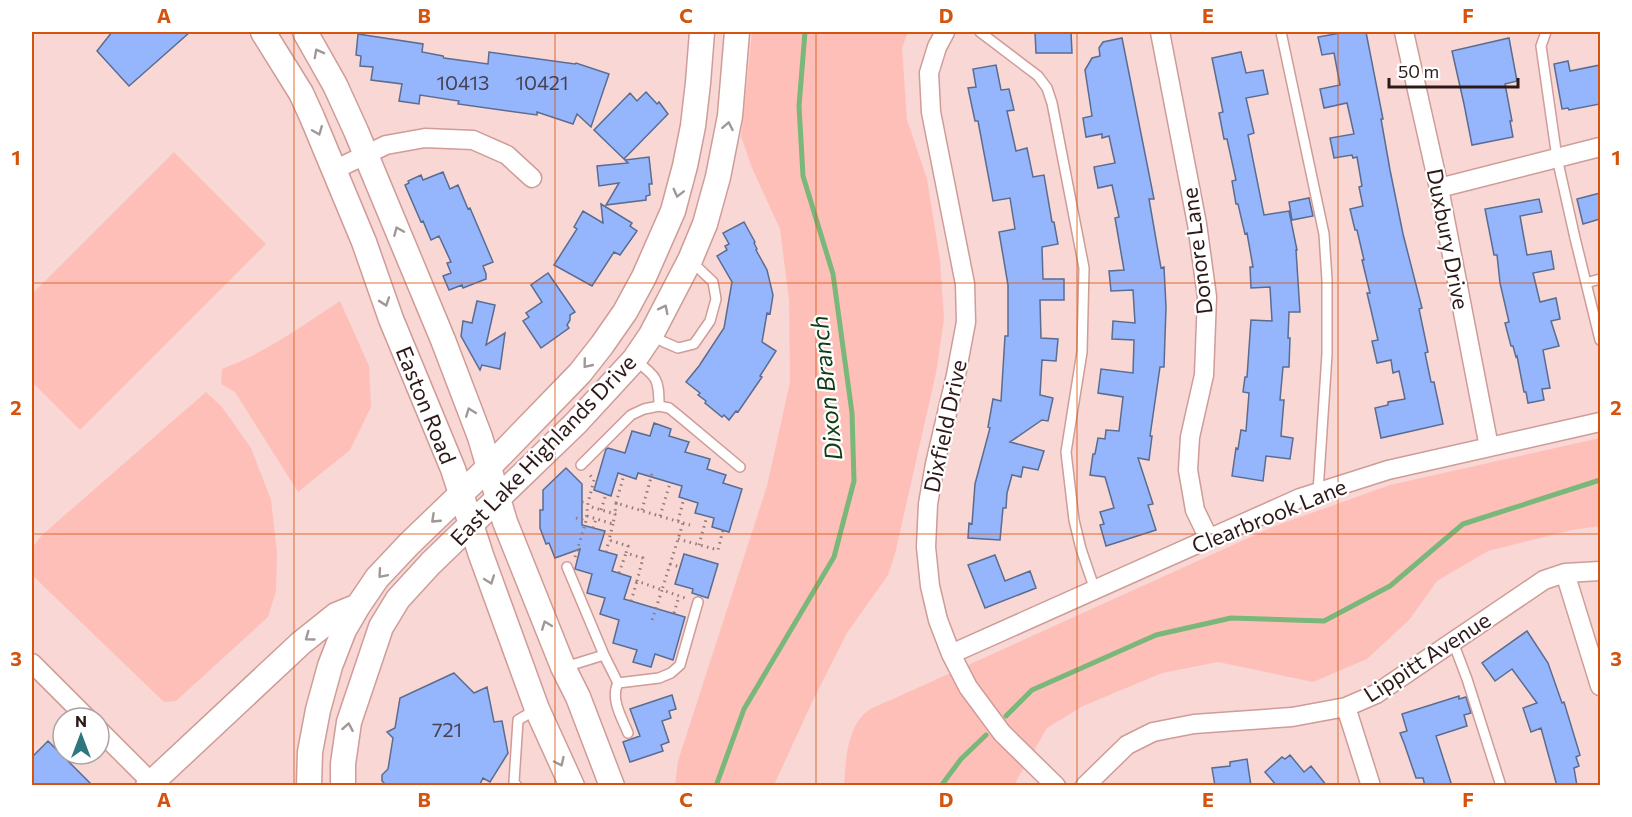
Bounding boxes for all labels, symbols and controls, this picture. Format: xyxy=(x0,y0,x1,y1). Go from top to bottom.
text: A xyxy=(157,3,171,27)
text: B xyxy=(417,3,431,27)
text: C xyxy=(679,3,693,27)
text: D xyxy=(939,3,953,27)
text: E xyxy=(1202,3,1214,27)
text: F xyxy=(1462,3,1474,27)
one-way arrow xyxy=(314,49,325,60)
scale bar xyxy=(1389,51,1518,89)
text: 50 m xyxy=(1398,60,1439,82)
house number: 10413 xyxy=(437,70,489,94)
house number: 10421 xyxy=(516,70,568,94)
one-way arrow xyxy=(721,121,734,131)
one-way arrow xyxy=(311,125,323,136)
text: 1 xyxy=(11,145,21,169)
text: 1 xyxy=(1611,145,1621,169)
street label: Duxbury Drive xyxy=(1422,166,1475,312)
street label: Donore Lane xyxy=(1175,186,1218,316)
one-way arrow xyxy=(672,188,685,198)
one-way arrow xyxy=(393,226,405,237)
one-way arrow xyxy=(378,297,391,307)
one-way arrow xyxy=(657,305,668,315)
water label: Dixon Branch xyxy=(803,314,848,462)
street label: Easton Road xyxy=(391,342,462,468)
street label: East Lake Highlands Drive xyxy=(444,348,641,551)
one-way arrow xyxy=(583,357,594,368)
street label: Dixfield Drive xyxy=(917,357,972,495)
text: 2 xyxy=(10,395,22,419)
text: 2 xyxy=(1610,395,1622,419)
one-way arrow xyxy=(465,407,478,418)
street label: Clearbrook Lane xyxy=(1187,472,1350,559)
one-way arrow xyxy=(432,512,443,523)
one-way arrow xyxy=(378,567,389,578)
one-way arrow xyxy=(483,574,495,585)
street label: Lippitt Avenue xyxy=(1358,606,1495,708)
one-way arrow xyxy=(541,620,553,631)
one-way arrow xyxy=(305,630,316,641)
text: 3 xyxy=(10,646,22,670)
text: 3 xyxy=(1610,646,1622,670)
north arrow xyxy=(51,706,111,766)
text: N xyxy=(75,711,87,730)
house number: 721 xyxy=(432,717,462,741)
one-way arrow xyxy=(342,723,354,732)
one-way arrow xyxy=(553,756,565,767)
text: A xyxy=(157,787,171,811)
text: B xyxy=(417,787,431,811)
text: C xyxy=(679,787,693,811)
text: D xyxy=(939,787,953,811)
text: E xyxy=(1202,787,1214,811)
text: F xyxy=(1462,787,1474,811)

